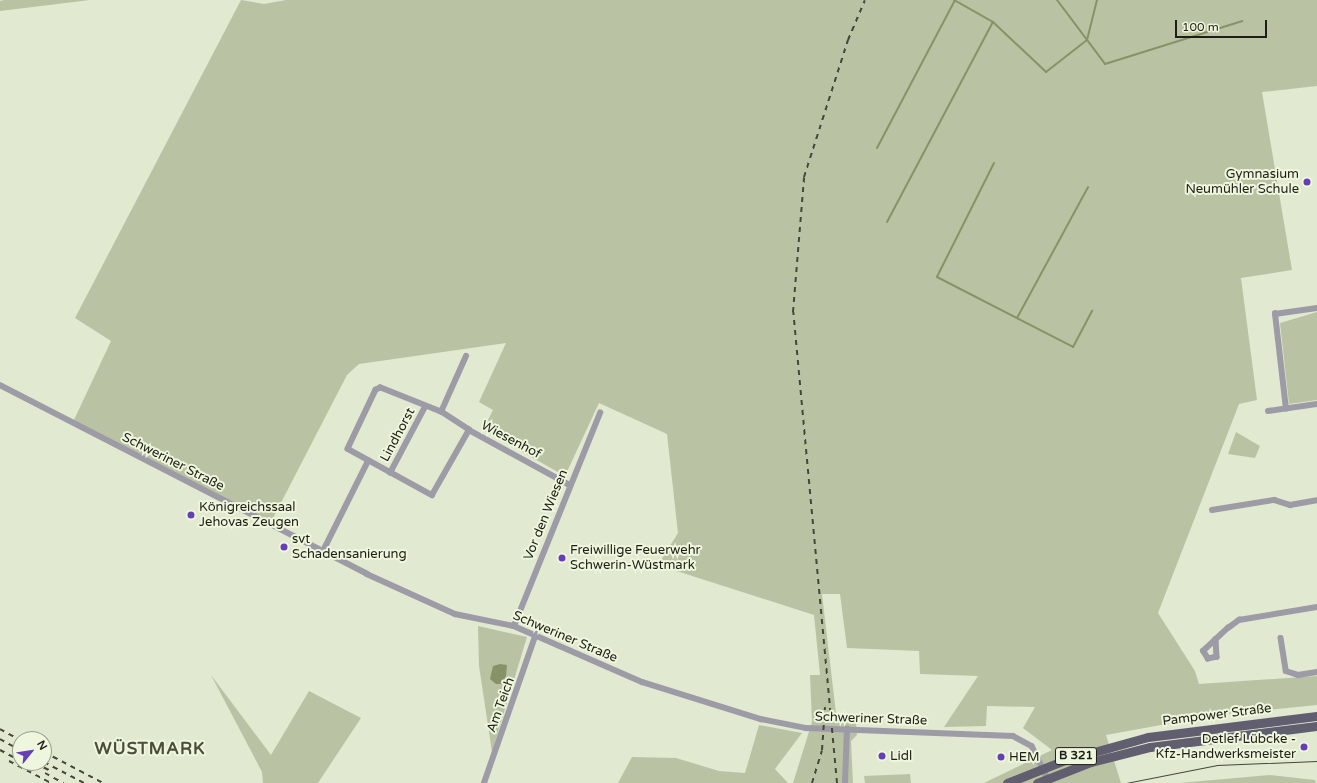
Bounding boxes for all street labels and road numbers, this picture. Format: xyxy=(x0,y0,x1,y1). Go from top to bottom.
street label: Lindhorst xyxy=(377,405,419,465)
street label: Wiesenhof xyxy=(478,418,544,462)
street label: Schweriner Straße xyxy=(119,430,227,494)
street label: Vor den Wiesen xyxy=(521,467,571,563)
street label: Schweriner Straße xyxy=(510,608,620,666)
street label: Am Teich xyxy=(484,675,518,735)
street label: Pampower Straße xyxy=(1162,701,1272,729)
street label: Schweriner Straße xyxy=(815,709,927,729)
road number: B 321 xyxy=(1054,746,1098,766)

